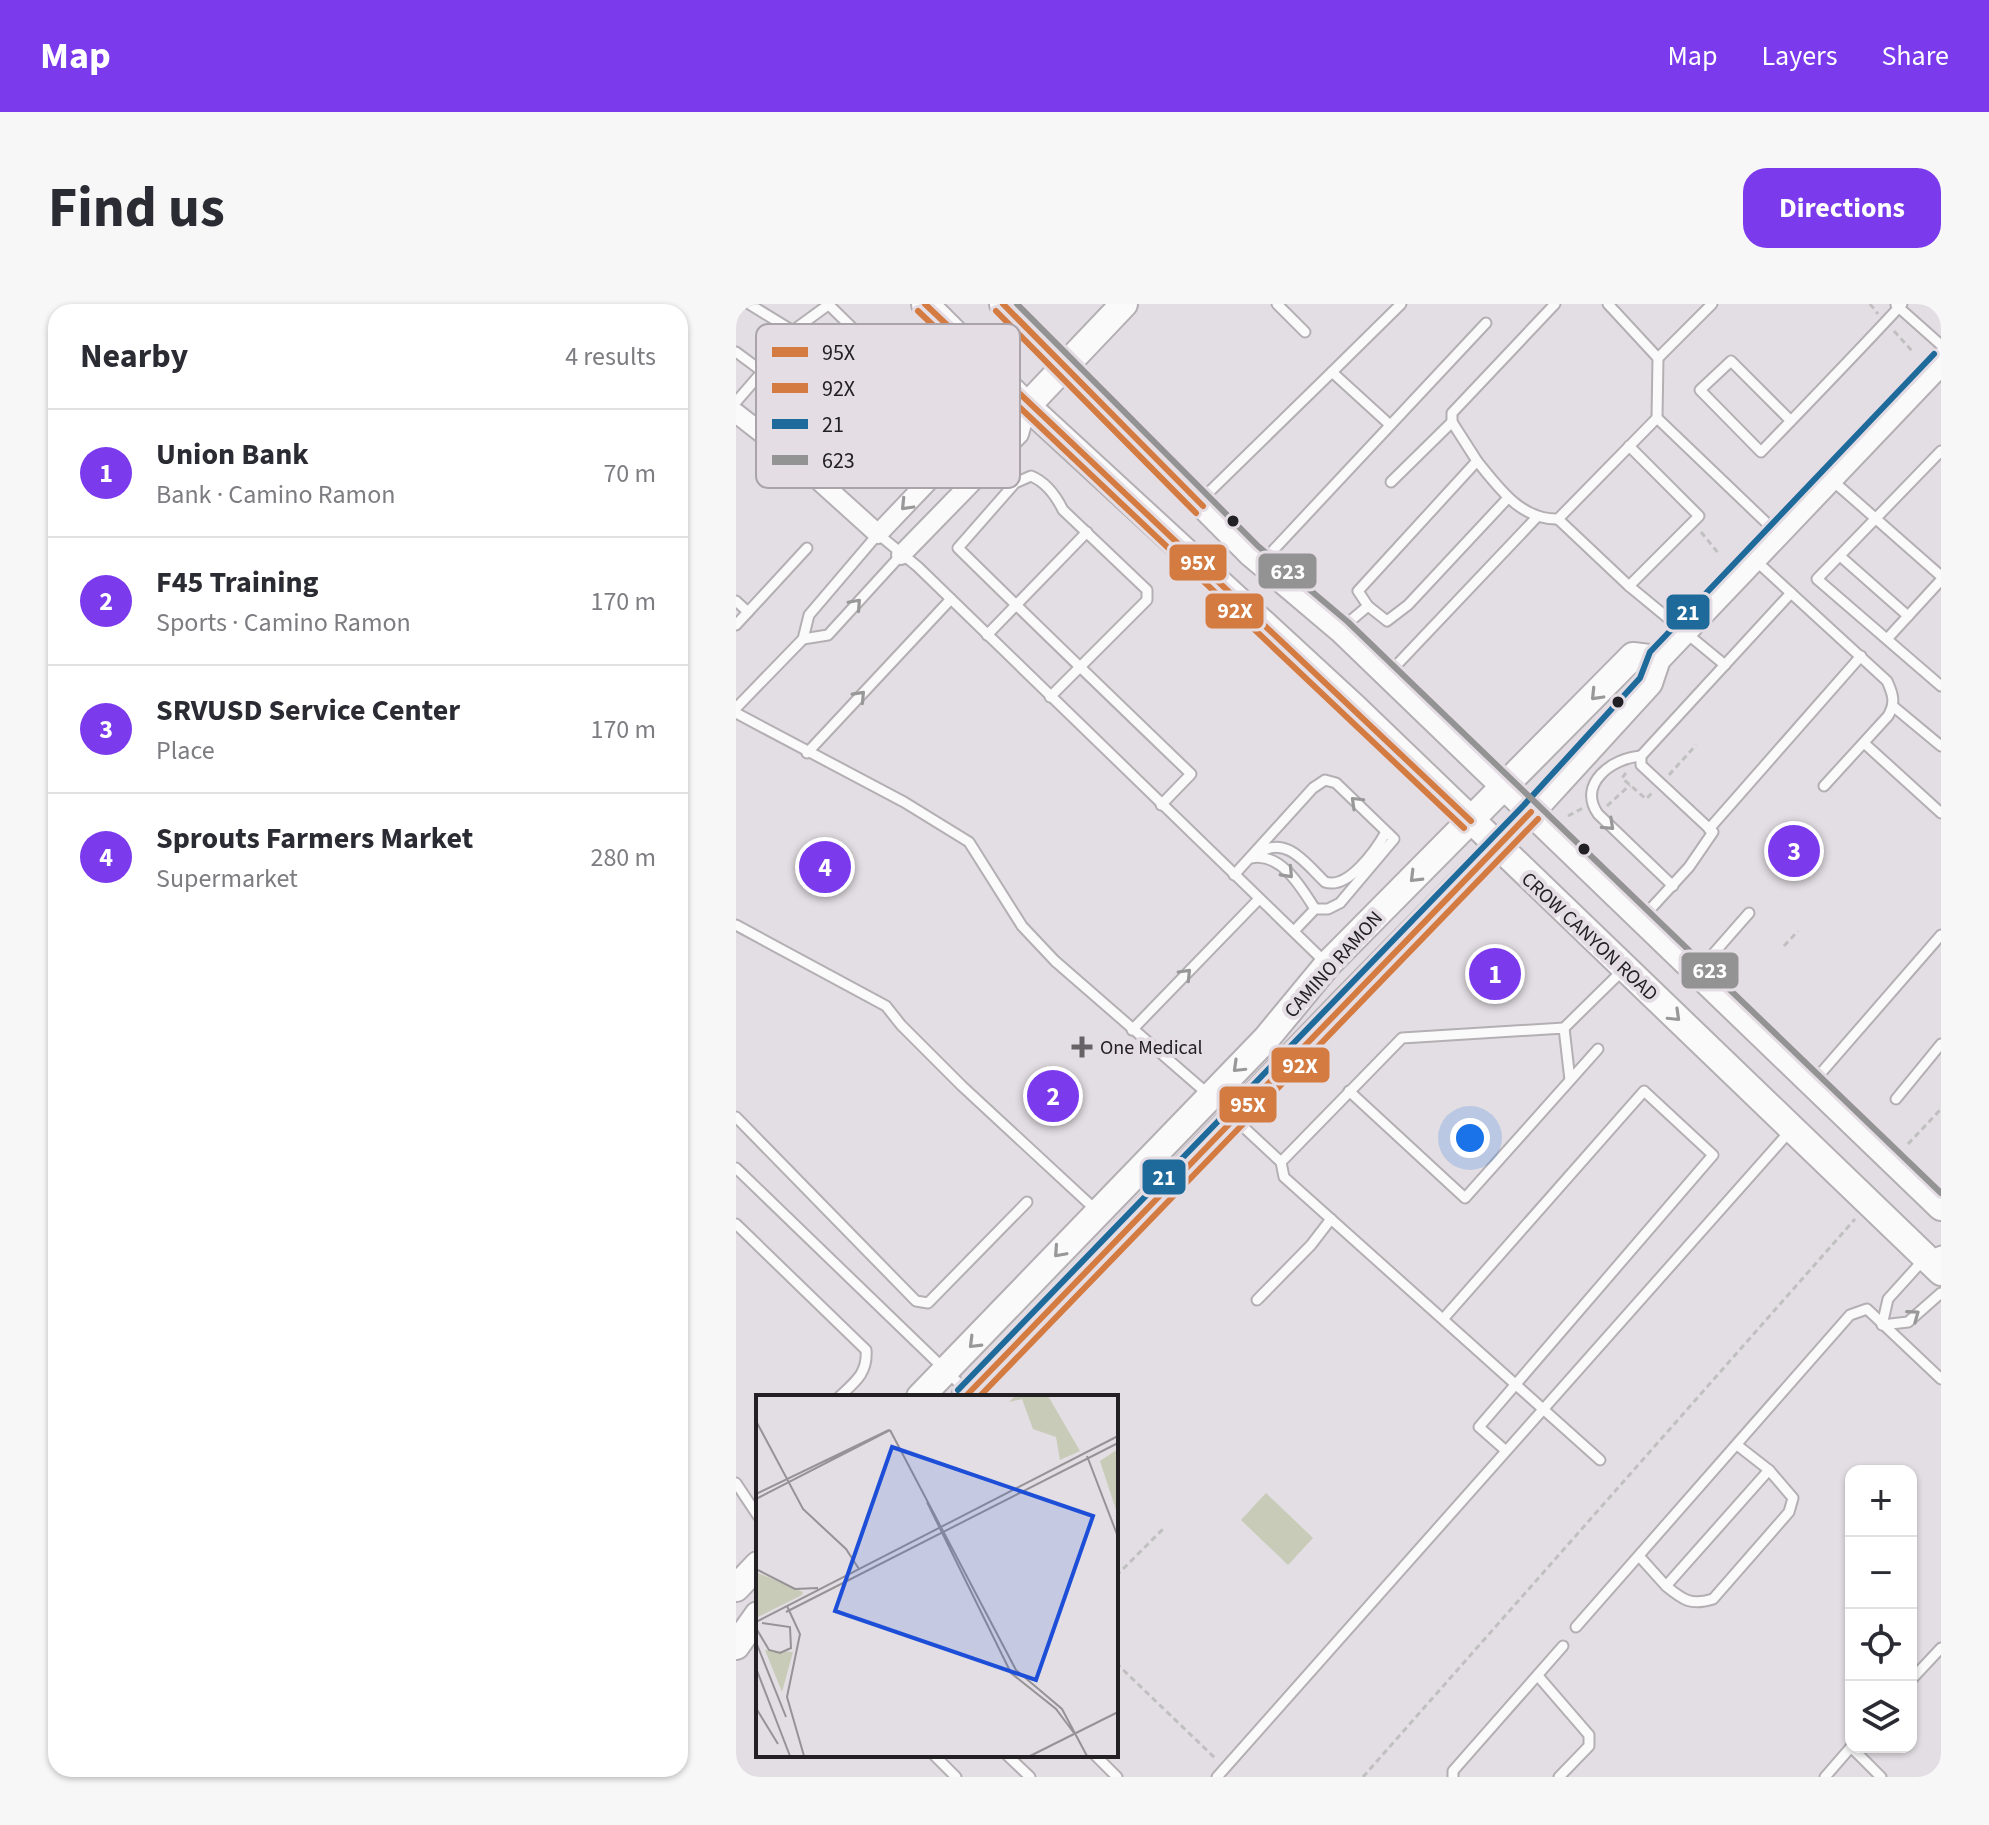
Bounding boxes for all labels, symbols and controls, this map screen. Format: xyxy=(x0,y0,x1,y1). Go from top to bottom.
text: Map xyxy=(40,29,111,83)
text: Map xyxy=(1667,36,1717,76)
text: Layers xyxy=(1761,36,1837,76)
text: Share xyxy=(1881,36,1949,76)
button: Directions xyxy=(1743,168,1941,248)
text: Find us xyxy=(48,169,225,248)
legend xyxy=(756,324,1020,488)
text: Nearby xyxy=(80,332,188,381)
text: 95X xyxy=(822,337,855,369)
text: 4 results xyxy=(565,338,656,375)
text: 92X xyxy=(822,373,855,405)
text: 21 xyxy=(822,409,844,441)
text: Union Bank xyxy=(156,433,309,476)
text: 623 xyxy=(822,445,855,477)
text: 1 xyxy=(99,455,113,492)
text: 70 m xyxy=(603,455,656,492)
text: Bank · Camino Ramon xyxy=(156,476,395,513)
one-way arrow xyxy=(901,495,915,510)
unlabelled marker xyxy=(1225,513,1241,529)
line badge: 95X xyxy=(1168,543,1228,582)
text: 95X xyxy=(1180,547,1216,579)
line badge: 623 xyxy=(1257,552,1318,590)
text: 623 xyxy=(1271,556,1305,588)
text: F45 Training xyxy=(156,561,319,604)
text: 2 xyxy=(99,583,113,620)
text: 170 m xyxy=(590,583,656,620)
line badge: 92X xyxy=(1204,592,1265,630)
line badge: 21 xyxy=(1665,593,1711,631)
text: 92X xyxy=(1217,595,1253,627)
text: 21 xyxy=(1676,597,1700,629)
one-way arrow xyxy=(847,599,861,614)
text: Sports · Camino Ramon xyxy=(156,604,411,641)
one-way arrow xyxy=(1591,686,1605,700)
text: SRVUSD Service Center xyxy=(156,689,460,732)
one-way arrow xyxy=(850,690,864,705)
unlabelled marker xyxy=(1610,694,1626,710)
text: 3 xyxy=(99,711,113,748)
text: 170 m xyxy=(590,711,656,748)
text: Place xyxy=(156,732,215,769)
one-way arrow xyxy=(1351,797,1365,811)
one-way arrow xyxy=(1599,815,1614,829)
text: Sprouts Farmers Market xyxy=(156,817,473,860)
pin: 3 xyxy=(1768,821,1820,881)
pin: 4 xyxy=(799,837,851,897)
text: 4 xyxy=(99,839,113,876)
text: 280 m xyxy=(590,839,656,876)
unlabelled marker xyxy=(1576,841,1592,857)
text: Supermarket xyxy=(156,860,298,897)
one-way arrow xyxy=(1278,864,1293,878)
street label: CROW CANYON ROAD xyxy=(1515,866,1664,1008)
one-way arrow xyxy=(1410,867,1425,882)
street label: CAMINO RAMON xyxy=(1278,905,1389,1024)
pin: 1 xyxy=(1469,944,1521,1004)
line badge: 623 xyxy=(1680,951,1740,990)
text: 623 xyxy=(1693,955,1727,987)
one-way arrow xyxy=(1177,969,1192,983)
one-way arrow xyxy=(1666,1007,1681,1021)
place label: One Medical xyxy=(1100,1034,1203,1062)
marker: One Medical xyxy=(1071,1036,1093,1058)
line badge: 92X xyxy=(1270,1046,1331,1084)
text: 92X xyxy=(1282,1050,1318,1082)
one-way arrow xyxy=(1233,1058,1247,1072)
pin: 2 xyxy=(1027,1066,1079,1126)
line badge: 95X xyxy=(1218,1085,1278,1124)
text: 95X xyxy=(1230,1089,1266,1121)
your location xyxy=(1450,1118,1490,1158)
line badge: 21 xyxy=(1141,1158,1187,1196)
text: 21 xyxy=(1152,1162,1176,1194)
one-way arrow xyxy=(1054,1243,1068,1258)
one-way arrow xyxy=(1905,1310,1920,1325)
one-way arrow xyxy=(968,1334,983,1348)
inset map xyxy=(756,1395,1118,1757)
map controls xyxy=(1845,1465,1917,1753)
button: + xyxy=(1845,1465,1917,1537)
button: − xyxy=(1845,1537,1917,1609)
button: locate xyxy=(1845,1609,1917,1681)
button: layers xyxy=(1845,1681,1917,1753)

